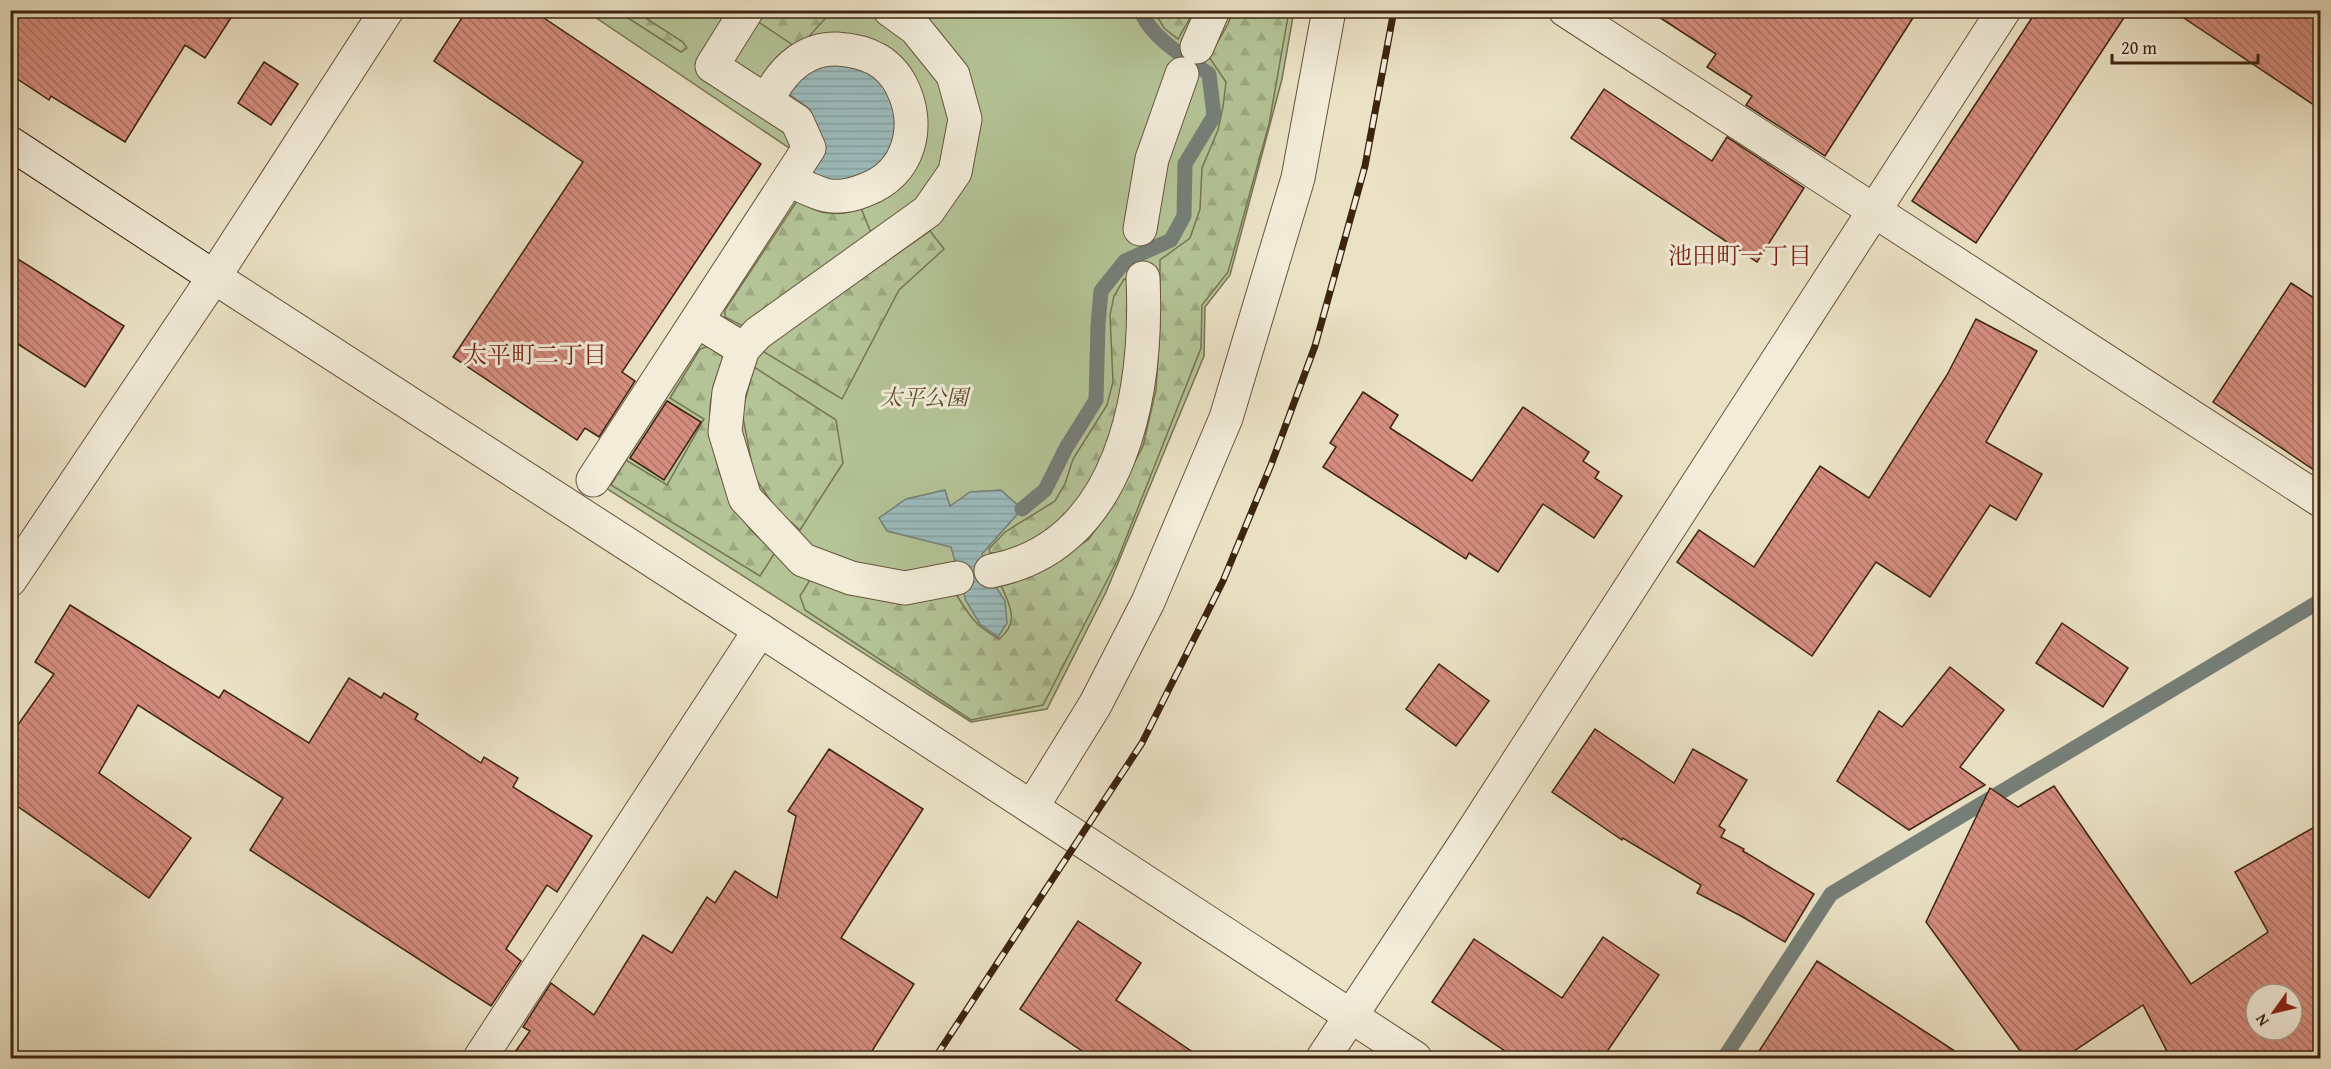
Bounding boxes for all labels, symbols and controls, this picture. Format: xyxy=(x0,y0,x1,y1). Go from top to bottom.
scale bar xyxy=(2112,27,2258,65)
text: 20 m xyxy=(2121,34,2157,61)
district label: 池田町一丁目 xyxy=(1668,238,1812,273)
district label: 太平町二丁目 xyxy=(463,337,607,372)
park label: 太平公園 xyxy=(880,381,971,413)
north arrow xyxy=(2244,982,2304,1042)
text: N xyxy=(2248,1009,2275,1032)

